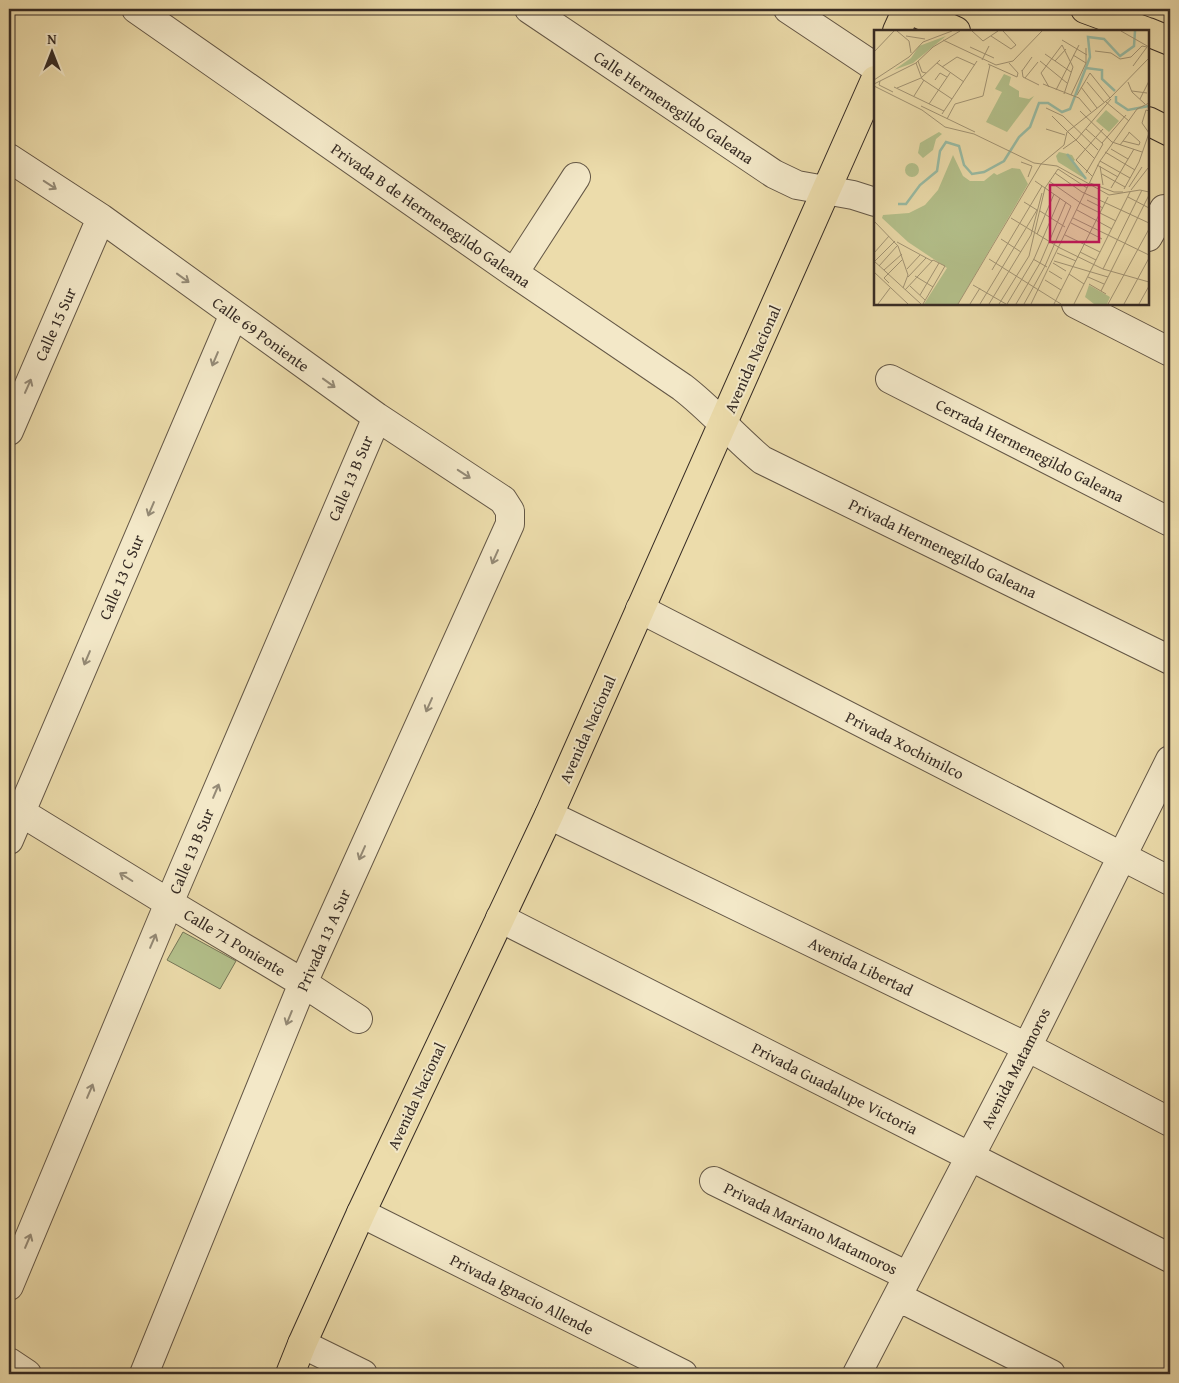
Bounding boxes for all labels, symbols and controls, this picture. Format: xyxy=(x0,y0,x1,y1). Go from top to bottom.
north arrow xyxy=(28,28,78,78)
text: N xyxy=(47,29,57,49)
inset map xyxy=(874,30,1149,305)
street label: Calle Hermenegildo Galeana xyxy=(589,44,759,170)
street label: Privada B de Hermenegildo Galeana xyxy=(326,137,536,294)
one-way arrow xyxy=(42,180,56,190)
one-way arrow xyxy=(176,273,190,283)
street label: Calle 15 Sur xyxy=(28,283,82,365)
street label: Calle 69 Poniente xyxy=(207,290,315,378)
street label: Avenida Nacional xyxy=(717,301,787,417)
one-way arrow xyxy=(209,351,219,366)
one-way arrow xyxy=(322,378,336,388)
one-way arrow xyxy=(24,379,34,394)
street label: Cerrada Hermenegildo Galeana xyxy=(932,392,1129,508)
street label: Calle 13 B Sur xyxy=(321,431,379,525)
one-way arrow xyxy=(456,469,470,479)
street label: Privada Hermenegildo Galeana xyxy=(845,492,1041,604)
one-way arrow xyxy=(145,501,155,516)
street label: Calle 13 C Sur xyxy=(92,530,150,623)
one-way arrow xyxy=(490,549,500,564)
one-way arrow xyxy=(81,650,91,665)
street label: Avenida Nacional xyxy=(552,671,622,787)
one-way arrow xyxy=(423,697,433,712)
street label: Privada Xochimilco xyxy=(842,705,968,785)
one-way arrow xyxy=(212,784,222,799)
street label: Calle 13 B Sur xyxy=(162,804,220,898)
one-way arrow xyxy=(356,845,366,860)
one-way arrow xyxy=(120,871,134,881)
street label: Privada 13 A Sur xyxy=(290,885,356,995)
street label: Calle 71 Poniente xyxy=(179,902,291,982)
street label: Avenida Libertad xyxy=(805,930,918,1002)
one-way arrow xyxy=(149,934,158,949)
street label: Avenida Matamoros xyxy=(974,1003,1056,1133)
one-way arrow xyxy=(284,1010,293,1025)
street label: Privada Guadalupe Victoria xyxy=(748,1036,923,1141)
street label: Avenida Nacional xyxy=(381,1038,452,1154)
one-way arrow xyxy=(86,1084,96,1099)
street label: Privada Mariano Matamoros xyxy=(720,1175,902,1281)
one-way arrow xyxy=(23,1234,33,1249)
street label: Privada Ignacio Allende xyxy=(446,1247,598,1341)

